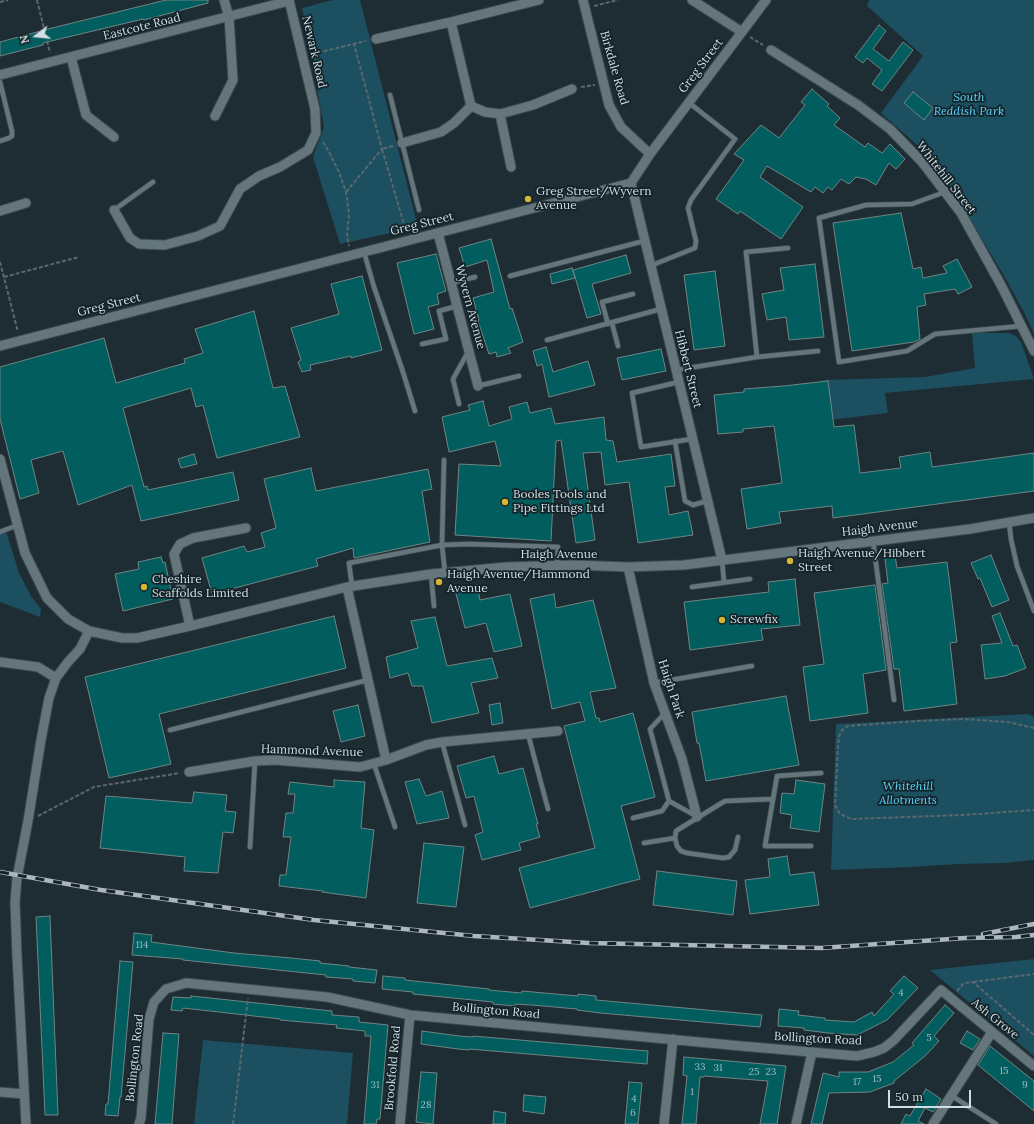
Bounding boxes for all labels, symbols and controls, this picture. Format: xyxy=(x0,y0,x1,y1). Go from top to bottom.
street label: Eastcote Road xyxy=(102,10,182,44)
street label: Newark Road xyxy=(299,14,329,90)
north arrow xyxy=(16,16,56,56)
street label: Birkdale Road xyxy=(597,29,631,107)
text: N xyxy=(17,33,32,45)
street label: Greg Street xyxy=(676,36,726,96)
park label: South Reddish Park xyxy=(934,91,1004,119)
street label: Whitehill Street xyxy=(913,139,979,217)
place label: Greg Street/Wyvern Avenue xyxy=(536,185,652,213)
marker: Greg Street/Wyvern Avenue xyxy=(523,194,533,204)
street label: Greg Street xyxy=(389,209,455,239)
street label: Wyvern Avenue xyxy=(452,263,488,351)
street label: Greg Street xyxy=(76,290,142,320)
street label: Hibbert Street xyxy=(671,328,705,410)
place label: Booles Tools and Pipe Fittings Ltd xyxy=(513,488,607,516)
marker: Booles Tools and Pipe Fittings Ltd xyxy=(500,497,510,507)
street label: Haigh Avenue xyxy=(841,516,919,540)
place label: Haigh Avenue/Hibbert Street xyxy=(798,547,926,575)
street label: Haigh Avenue xyxy=(521,548,597,562)
marker: Haigh Avenue/Hibbert Street xyxy=(785,556,795,566)
place label: Haigh Avenue/Hammond Avenue xyxy=(447,568,590,596)
place label: Cheshire Scaffolds Limited xyxy=(152,573,249,601)
marker: Haigh Avenue/Hammond Avenue xyxy=(434,577,444,587)
marker: Cheshire Scaffolds Limited xyxy=(139,582,149,592)
place label: Screwfix xyxy=(730,613,778,627)
marker: Screwfix xyxy=(717,615,727,625)
street label: Haigh Park xyxy=(655,658,687,720)
street label: Hammond Avenue xyxy=(261,742,363,760)
park label: Whitehill Allotments xyxy=(879,780,937,808)
house number: 114 xyxy=(136,939,148,951)
house number: 4 xyxy=(898,987,904,999)
street label: Ash Grove xyxy=(968,995,1022,1043)
street label: Bollington Road xyxy=(451,1000,541,1022)
street label: Bollington Road xyxy=(123,1013,147,1103)
street label: Brookfold Road xyxy=(382,1025,404,1111)
street label: Bollington Road xyxy=(774,1030,862,1048)
house number: 5 xyxy=(926,1032,932,1044)
house number: 33 xyxy=(694,1061,706,1073)
house number: 31 xyxy=(713,1062,723,1074)
house number: 15 xyxy=(999,1065,1009,1077)
house number: 25 xyxy=(749,1066,759,1078)
house number: 23 xyxy=(766,1066,776,1078)
house number: 15 xyxy=(872,1073,882,1085)
house number: 17 xyxy=(853,1076,861,1088)
house number: 31 xyxy=(370,1079,380,1091)
house number: 9 xyxy=(1022,1079,1028,1091)
scale bar xyxy=(890,1082,973,1108)
house number: 1 xyxy=(690,1086,694,1098)
text: 50 m xyxy=(895,1089,923,1104)
house number: 4 xyxy=(631,1093,637,1105)
house number: 28 xyxy=(421,1099,431,1111)
house number: 6 xyxy=(630,1107,636,1119)

